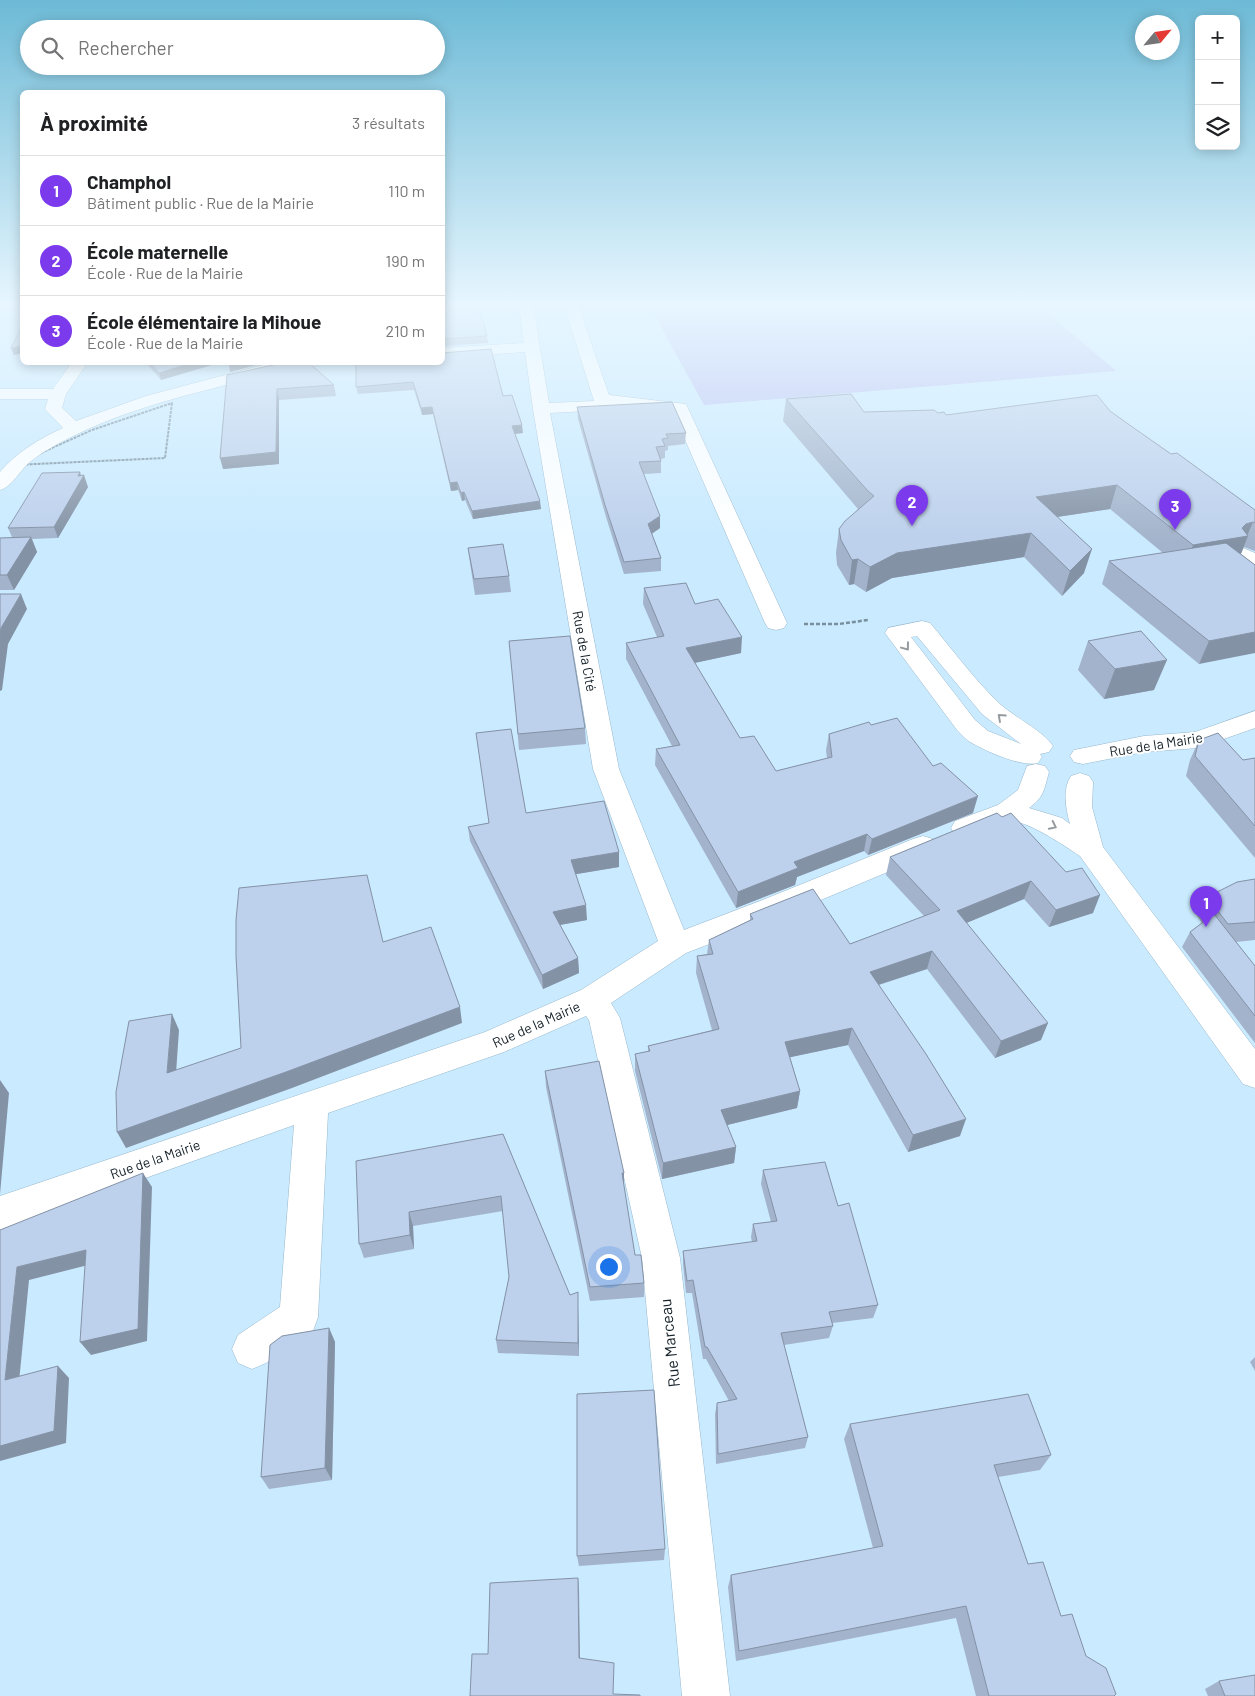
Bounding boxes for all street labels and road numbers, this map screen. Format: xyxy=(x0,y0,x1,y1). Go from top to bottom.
street label: Rue de la Cité xyxy=(570,609,600,693)
street label: Rue de la Mairie xyxy=(1108,728,1204,760)
street label: Rue de la Mairie xyxy=(489,997,583,1051)
street label: Rue de la Mairie xyxy=(108,1136,202,1182)
street label: Rue Marceau xyxy=(655,1298,683,1388)

